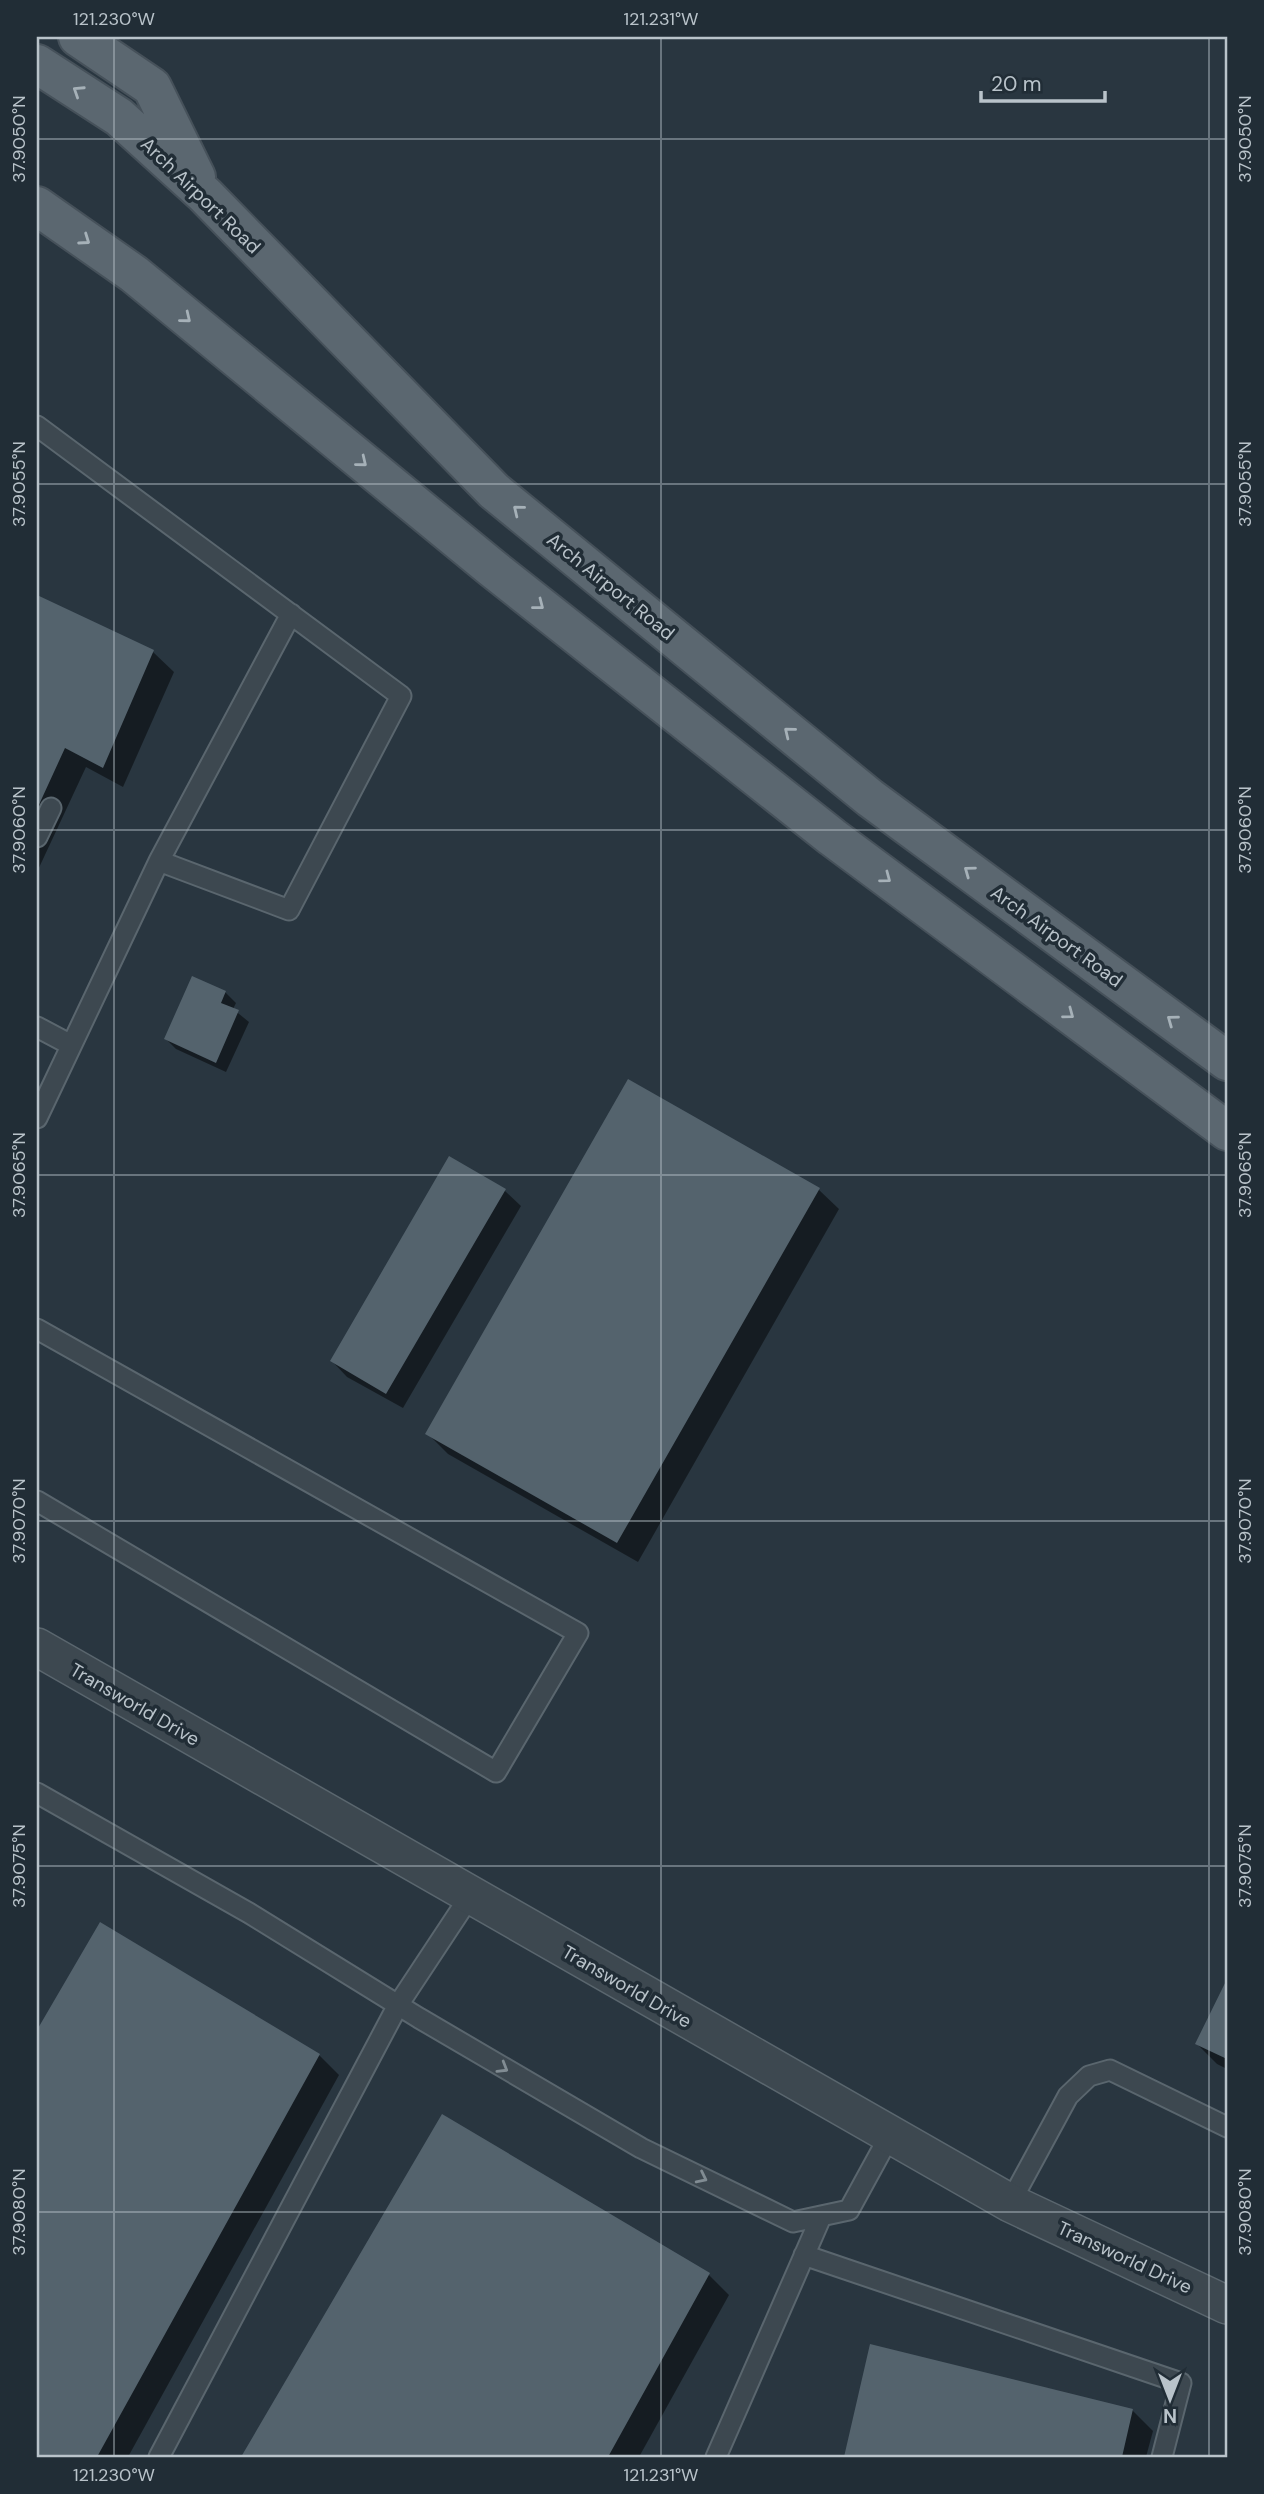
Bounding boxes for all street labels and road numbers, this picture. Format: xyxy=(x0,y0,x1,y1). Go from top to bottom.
street label: Arch Airport Road xyxy=(135,132,266,259)
street label: Arch Airport Road xyxy=(542,527,680,646)
street label: Arch Airport Road xyxy=(986,880,1128,993)
street label: Transworld Drive xyxy=(65,1657,204,1752)
street label: Transworld Drive xyxy=(557,1939,696,2034)
street label: Transworld Drive xyxy=(1054,2215,1196,2300)

